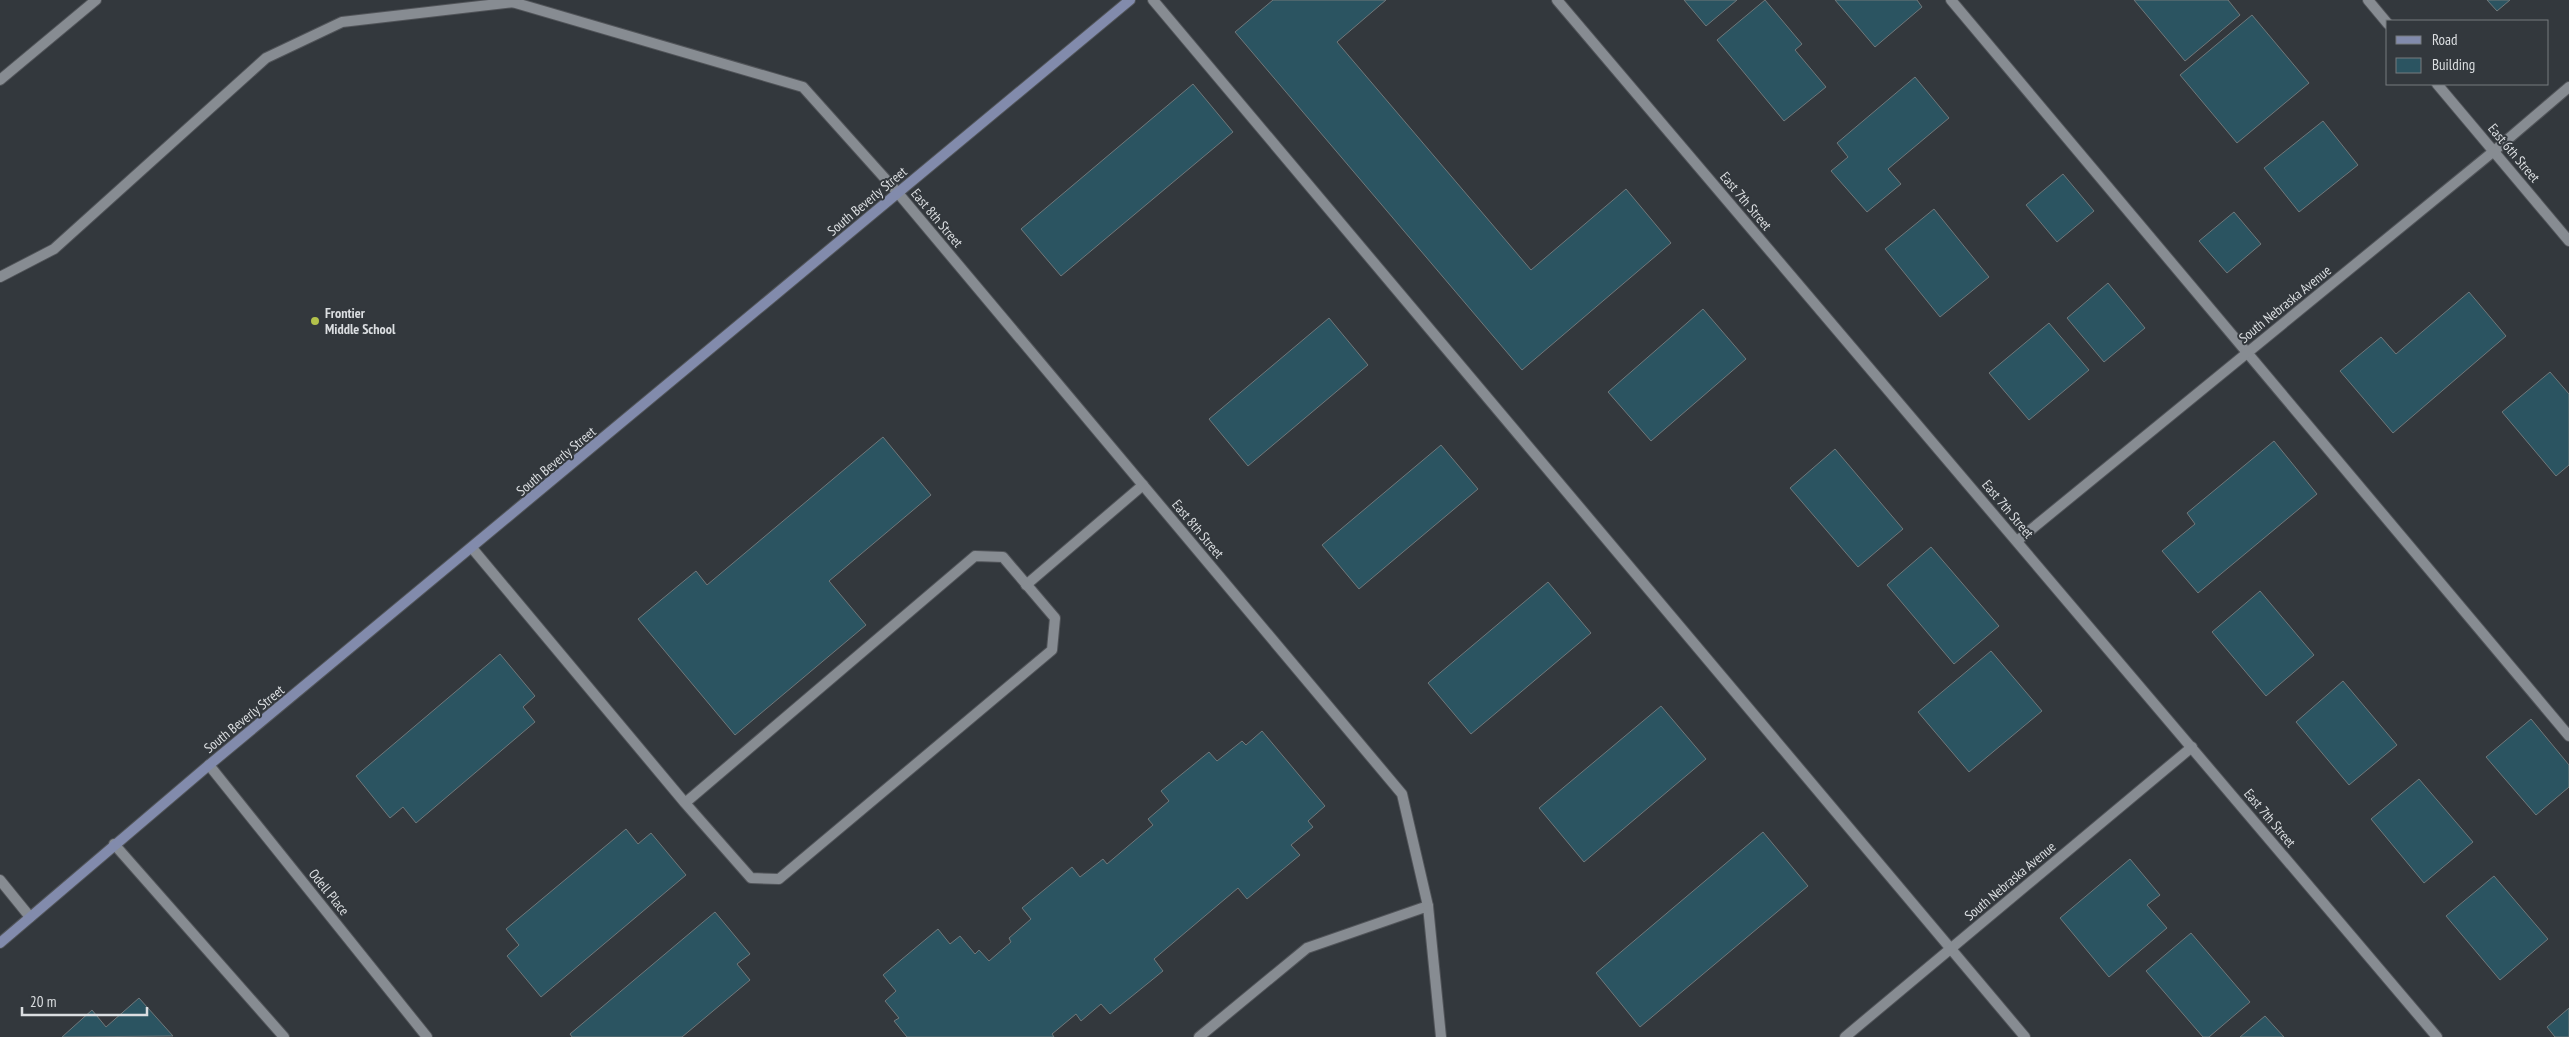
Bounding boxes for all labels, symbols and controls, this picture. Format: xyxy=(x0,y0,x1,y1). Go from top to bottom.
legend xyxy=(2386,20,2549,85)
text: Road xyxy=(2432,30,2458,49)
text: Building xyxy=(2432,55,2475,74)
street label: East 6th Street xyxy=(2484,120,2544,186)
street label: South Beverly Street xyxy=(824,162,911,240)
street label: East 7th Street xyxy=(1716,168,1776,234)
street label: East 8th Street xyxy=(907,185,967,251)
street label: South Nebraska Avenue xyxy=(2235,261,2335,347)
place label: Frontier Middle School xyxy=(325,304,396,338)
marker: Frontier Middle School xyxy=(309,315,321,327)
street label: South Beverly Street xyxy=(513,422,600,500)
street label: East 7th Street xyxy=(1978,476,2038,542)
street label: East 8th Street xyxy=(1168,496,1228,562)
street label: South Beverly Street xyxy=(200,681,288,757)
street label: East 7th Street xyxy=(2240,785,2300,851)
street label: South Nebraska Avenue xyxy=(1961,837,2059,924)
street label: Odell Place xyxy=(305,865,353,919)
scale bar xyxy=(22,984,148,1016)
text: 20 m xyxy=(30,992,56,1011)

